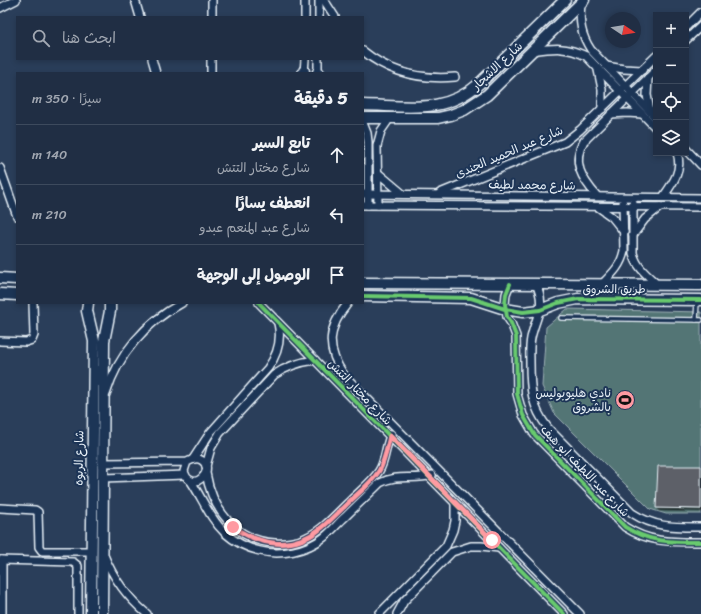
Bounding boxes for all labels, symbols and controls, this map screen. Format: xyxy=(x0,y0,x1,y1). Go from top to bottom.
north arrow xyxy=(605,12,641,48)
map controls xyxy=(653,12,689,156)
button: + xyxy=(653,12,689,48)
search box xyxy=(16,16,364,60)
text: ابحث هنا xyxy=(62,25,116,51)
icon: search xyxy=(30,27,52,49)
street label: شارع الاشجار xyxy=(465,36,528,97)
button: − xyxy=(653,48,689,84)
text: 5 دقيقة xyxy=(294,83,348,113)
button: locate xyxy=(653,84,689,120)
text: سيرًا · 350 m xyxy=(32,87,102,110)
street label: شارع عبد الحميد الجندى xyxy=(451,119,567,185)
button: layers xyxy=(653,120,689,156)
text: تابع السير xyxy=(253,130,310,156)
text: 140 m xyxy=(32,143,67,166)
icon: ahead xyxy=(326,144,348,166)
text: شارع مختار التتش xyxy=(217,156,310,179)
street label: شارع محمد لطيف xyxy=(488,173,576,197)
text: انعطف يسارًا xyxy=(235,190,310,216)
text: 210 m xyxy=(32,203,67,226)
icon: left xyxy=(326,204,348,226)
text: شارع عبد المنعم عبدو xyxy=(200,216,310,239)
text: الوصول إلى الوجهة xyxy=(197,262,310,288)
icon: arrive xyxy=(326,264,348,286)
street label: طريق الشروق xyxy=(582,278,646,300)
street label: شارع مختار التتش xyxy=(322,353,398,431)
place label: نادي هليوبوليس بالشروق xyxy=(536,382,611,418)
sports icon: نادي هليوبوليس بالشروق xyxy=(614,389,636,411)
street label: شارع عبد اللطيف ابو هيف xyxy=(535,420,635,522)
street label: شارع الربوه xyxy=(68,430,90,486)
route end xyxy=(224,518,242,536)
route start xyxy=(483,531,501,549)

